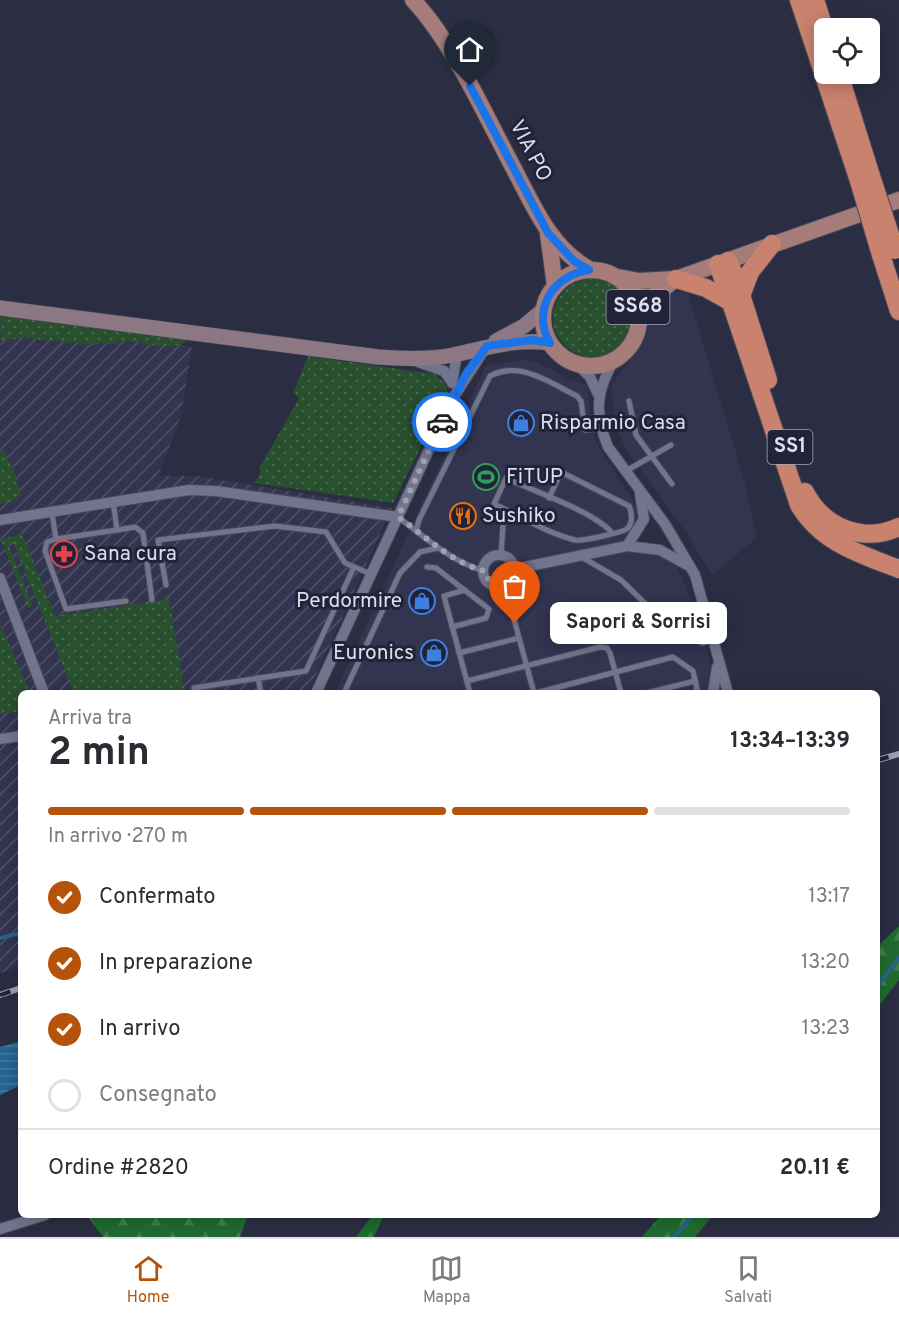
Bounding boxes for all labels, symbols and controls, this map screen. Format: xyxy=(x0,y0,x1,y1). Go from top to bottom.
map controls xyxy=(814,18,880,84)
button: locate xyxy=(814,18,880,84)
pin xyxy=(444,24,495,86)
icon: home xyxy=(453,33,486,66)
street label: VIA PO xyxy=(503,115,557,187)
road number: SS68 xyxy=(606,290,670,324)
courier xyxy=(412,392,472,452)
icon: car xyxy=(426,406,459,439)
shop icon: Risparmio Casa xyxy=(506,408,536,438)
place label: Risparmio Casa xyxy=(540,410,686,437)
road number: SS1 xyxy=(768,430,812,464)
sports icon: FiTUP xyxy=(471,462,501,492)
place label: FiTUP xyxy=(506,464,563,491)
restaurant icon: Sushiko xyxy=(448,501,478,531)
place label: Sushiko xyxy=(482,503,556,530)
pharmacy icon: Sana cura xyxy=(49,539,79,569)
place label: Sana cura xyxy=(84,541,177,568)
pin xyxy=(489,561,540,623)
icon: bag xyxy=(498,570,531,603)
shop icon: Perdormire xyxy=(407,586,437,616)
place label: Perdormire xyxy=(296,588,402,615)
callout: Sapori & Sorrisi xyxy=(551,602,728,644)
text: Sapori & Sorrisi xyxy=(566,610,711,636)
shop icon: Euronics xyxy=(419,638,449,668)
place label: Euronics xyxy=(333,640,414,667)
text: Arriva tra xyxy=(48,706,132,732)
text: 13:34–13:39 xyxy=(730,728,850,755)
text: 2 min xyxy=(48,730,150,779)
text: In arrivo · 270 m xyxy=(48,824,188,850)
icon: check xyxy=(48,881,81,914)
text: Confermato xyxy=(99,884,216,911)
text: 13:17 xyxy=(808,884,850,910)
icon: check xyxy=(48,947,81,980)
text: In preparazione xyxy=(99,950,253,977)
text: 13:20 xyxy=(801,950,850,976)
icon: check xyxy=(48,1013,81,1046)
text: In arrivo xyxy=(99,1016,181,1043)
text: 13:23 xyxy=(802,1016,850,1042)
text: Consegnato xyxy=(99,1082,217,1109)
text: Ordine #2820 xyxy=(48,1155,189,1182)
text: 20.11 € xyxy=(780,1155,850,1182)
tab: Home xyxy=(127,1252,169,1308)
tab: Mappa xyxy=(423,1252,471,1308)
tab: Salvati xyxy=(724,1252,772,1308)

